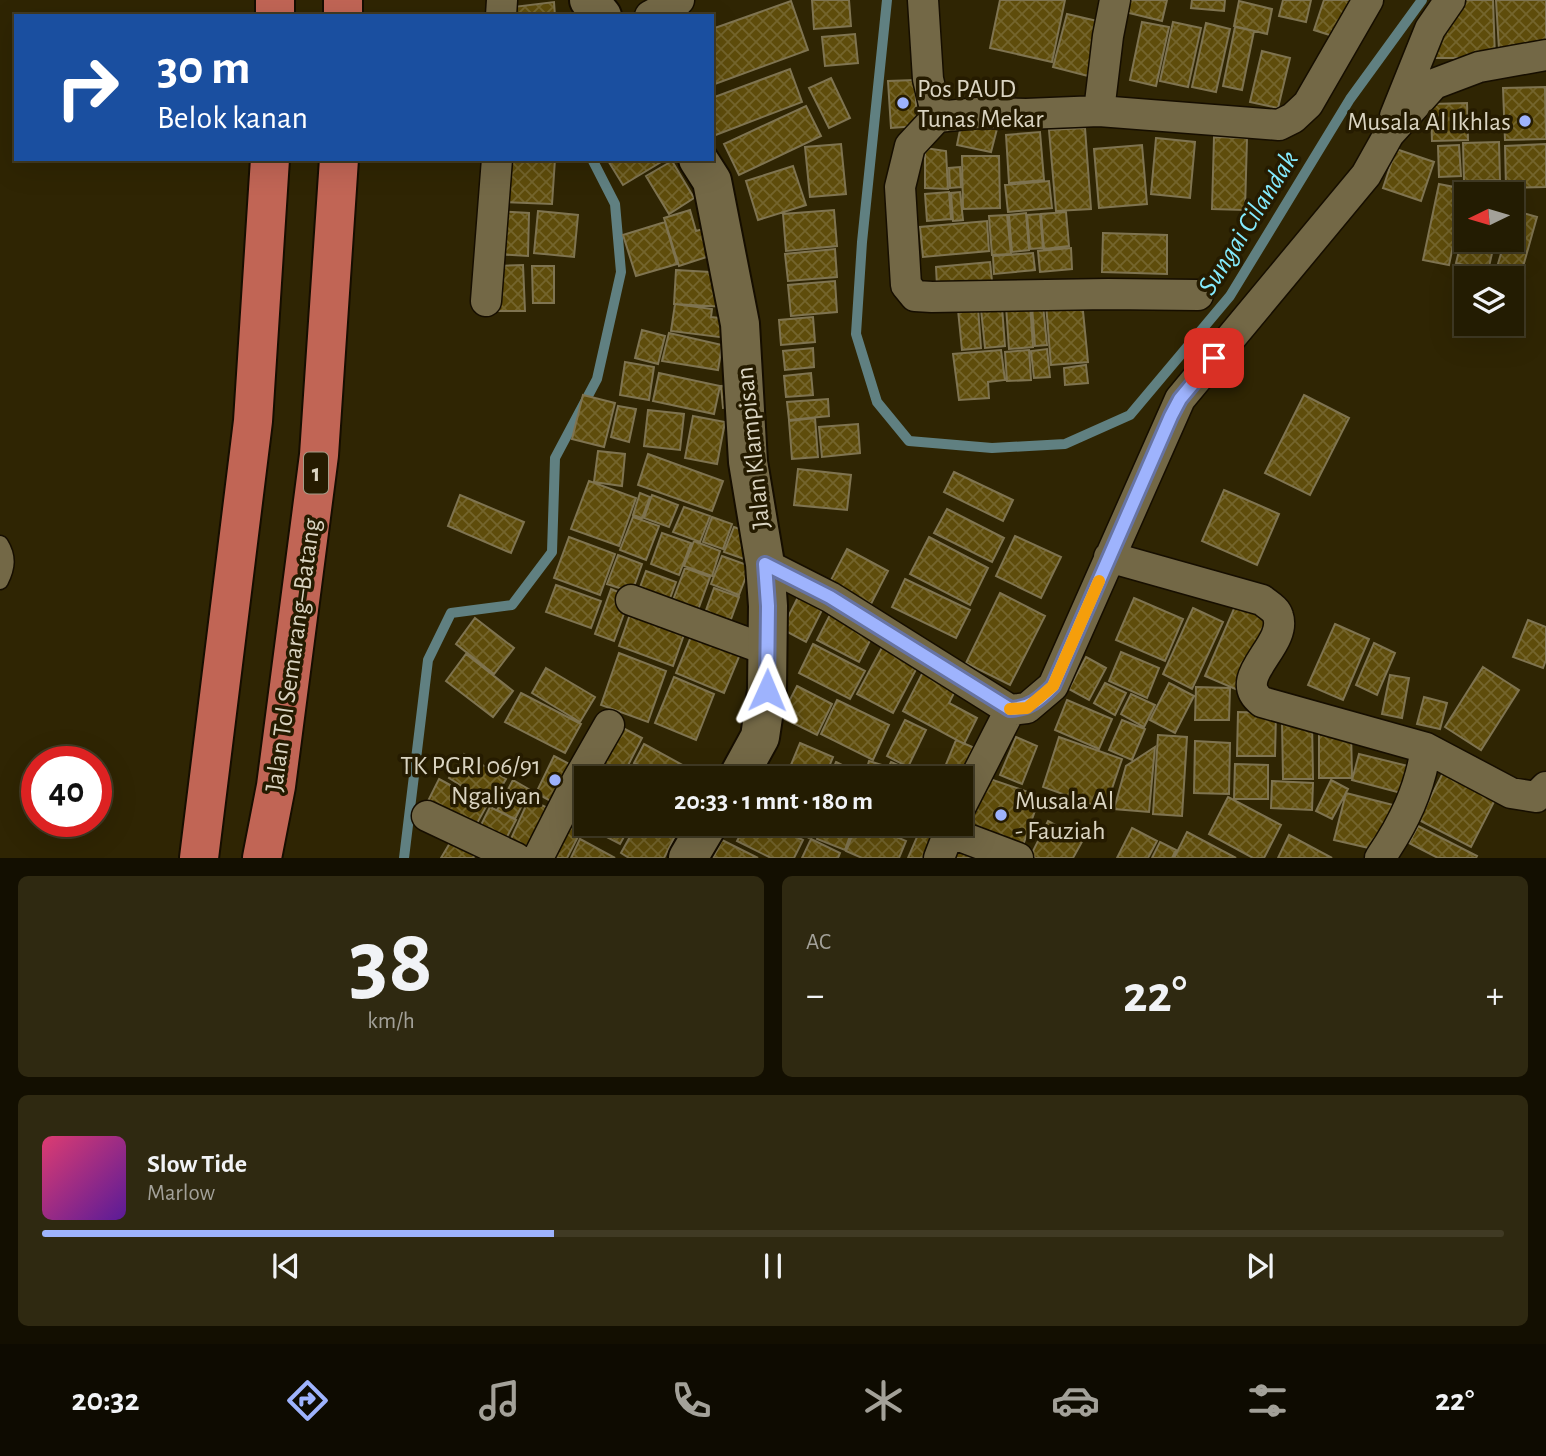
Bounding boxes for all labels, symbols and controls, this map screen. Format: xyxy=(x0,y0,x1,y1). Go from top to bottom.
icon: right xyxy=(42,42,133,133)
text: 30 m xyxy=(157,44,251,93)
place label: Pos PAUD Tunas Mekar xyxy=(917,76,1044,132)
marker: Pos PAUD Tunas Mekar xyxy=(895,95,911,111)
text: Belok kanan xyxy=(157,102,308,134)
place label: Musala Al Ikhlas xyxy=(1347,109,1511,135)
marker: Musala Al Ikhlas xyxy=(1517,113,1533,129)
water label: Sungai Cilandak xyxy=(1193,146,1304,300)
north arrow xyxy=(1454,182,1524,252)
map controls xyxy=(1454,182,1524,336)
button: layers xyxy=(1454,266,1524,336)
pin xyxy=(1184,328,1244,388)
icon: arrive xyxy=(1195,339,1233,377)
street label: Jalan Klampisan xyxy=(732,366,774,530)
road number: 1 xyxy=(304,452,328,494)
street label: Jalan Tol Semarang–Batang xyxy=(261,516,325,794)
position arrow xyxy=(730,653,804,727)
speed limit sign: 40 xyxy=(21,746,112,837)
place label: TK PGRI 06/91 Ngaliyan xyxy=(400,753,541,809)
marker: TK PGRI 06/91 Ngaliyan xyxy=(547,772,563,788)
text: 20:33 · 1 mnt · 180 m xyxy=(674,788,873,814)
place label: Musala Al - Fauziah xyxy=(1015,788,1114,844)
marker: Musala Al - Fauziah xyxy=(993,807,1009,823)
text: 38 xyxy=(349,917,433,1008)
text: AC xyxy=(806,931,831,954)
text: 22° xyxy=(1123,969,1187,1021)
text: − xyxy=(806,977,824,1015)
text: + xyxy=(1486,977,1504,1015)
text: km/h xyxy=(367,1010,415,1033)
text: Slow Tide xyxy=(147,1151,247,1177)
text: Marlow xyxy=(147,1182,215,1205)
icon: previous xyxy=(267,1247,305,1285)
icon: pause xyxy=(754,1247,792,1285)
icon: next xyxy=(1241,1247,1279,1285)
icon: directions xyxy=(283,1376,332,1425)
icon: music xyxy=(475,1376,524,1425)
icon: phone xyxy=(667,1376,716,1425)
icon: climate xyxy=(859,1376,908,1425)
icon: car xyxy=(1051,1376,1100,1425)
icon: filters xyxy=(1243,1376,1292,1425)
text: 20:32 xyxy=(72,1384,139,1416)
text: 22° xyxy=(1435,1384,1474,1416)

